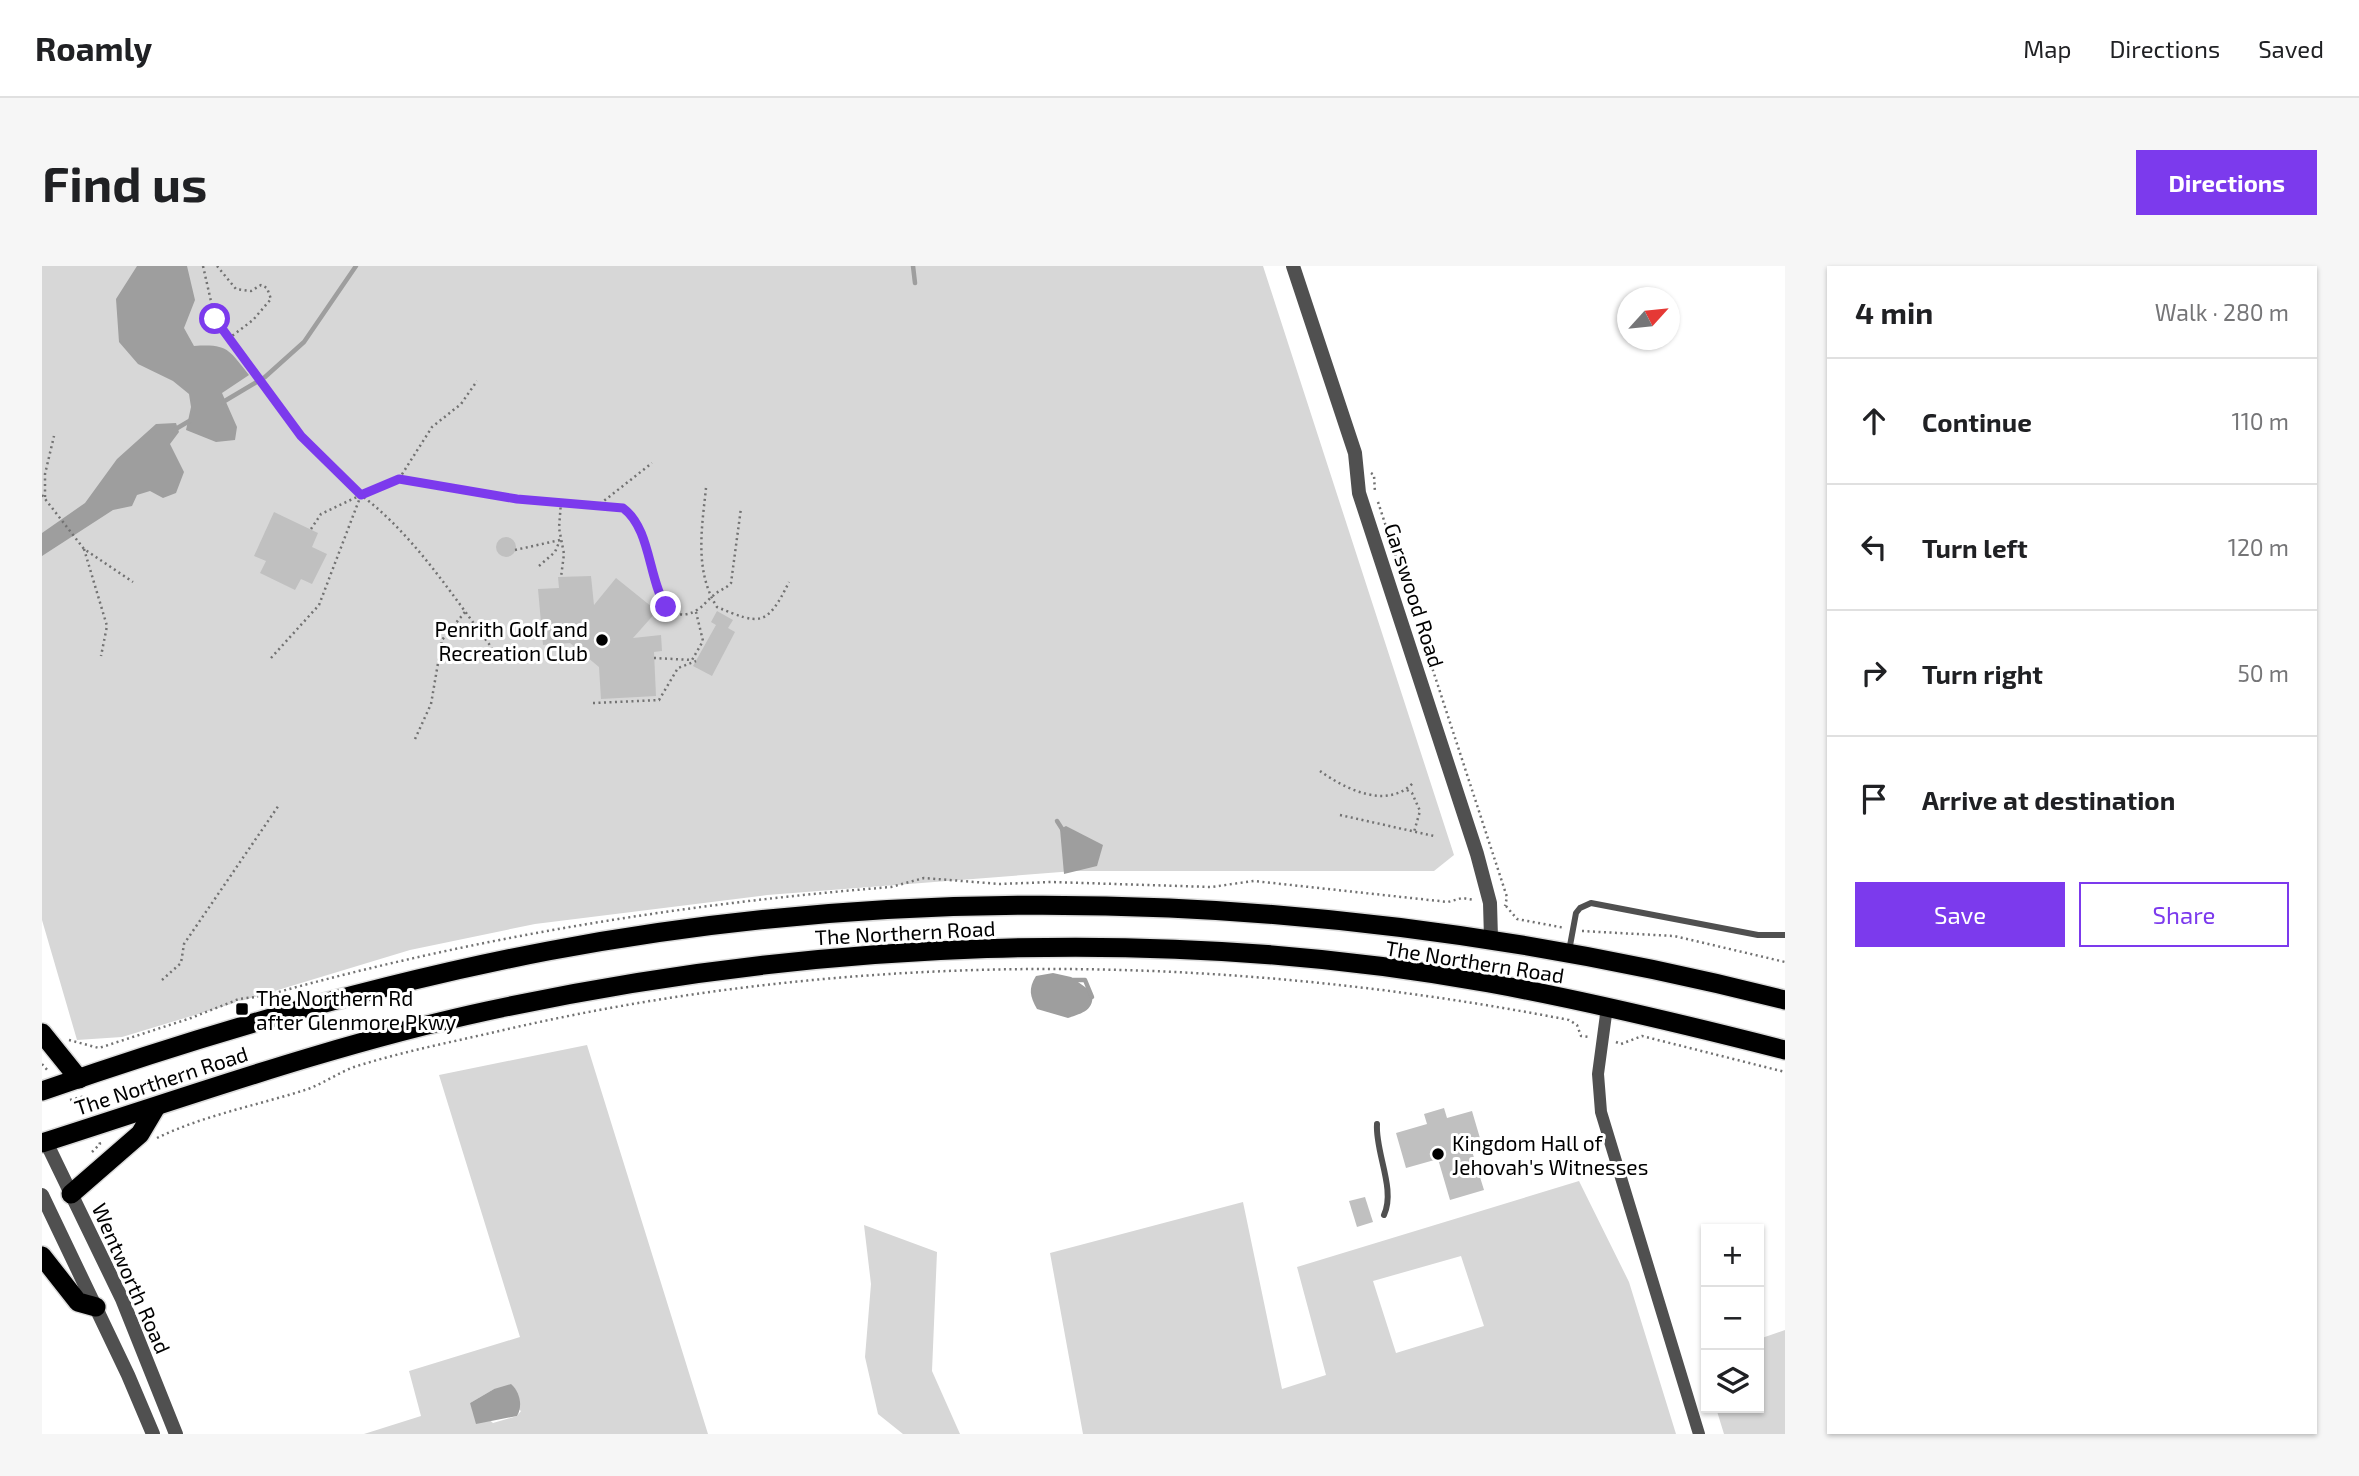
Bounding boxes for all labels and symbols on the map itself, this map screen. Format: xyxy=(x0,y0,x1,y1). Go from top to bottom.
north arrow xyxy=(1617,287,1680,350)
route start xyxy=(199,303,230,334)
street label: Garswood Road xyxy=(1380,520,1450,670)
route end xyxy=(650,591,681,622)
place label: Penrith Golf and Recreation Club xyxy=(434,616,588,665)
marker: Penrith Golf and Recreation Club xyxy=(594,632,610,648)
street label: The Northern Road xyxy=(814,915,996,949)
street label: The Northern Road xyxy=(1384,935,1566,987)
place label: The Northern Rd after Glenmore Pkwy xyxy=(256,985,456,1034)
marker: The Northern Rd after Glenmore Pkwy xyxy=(234,1001,250,1017)
street label: The Northern Road xyxy=(71,1040,251,1120)
place label: Kingdom Hall of Jehovah's Witnesses xyxy=(1452,1130,1648,1179)
marker: Kingdom Hall of Jehovah's Witnesses xyxy=(1430,1146,1446,1162)
street label: Wentworth Road xyxy=(88,1199,176,1357)

